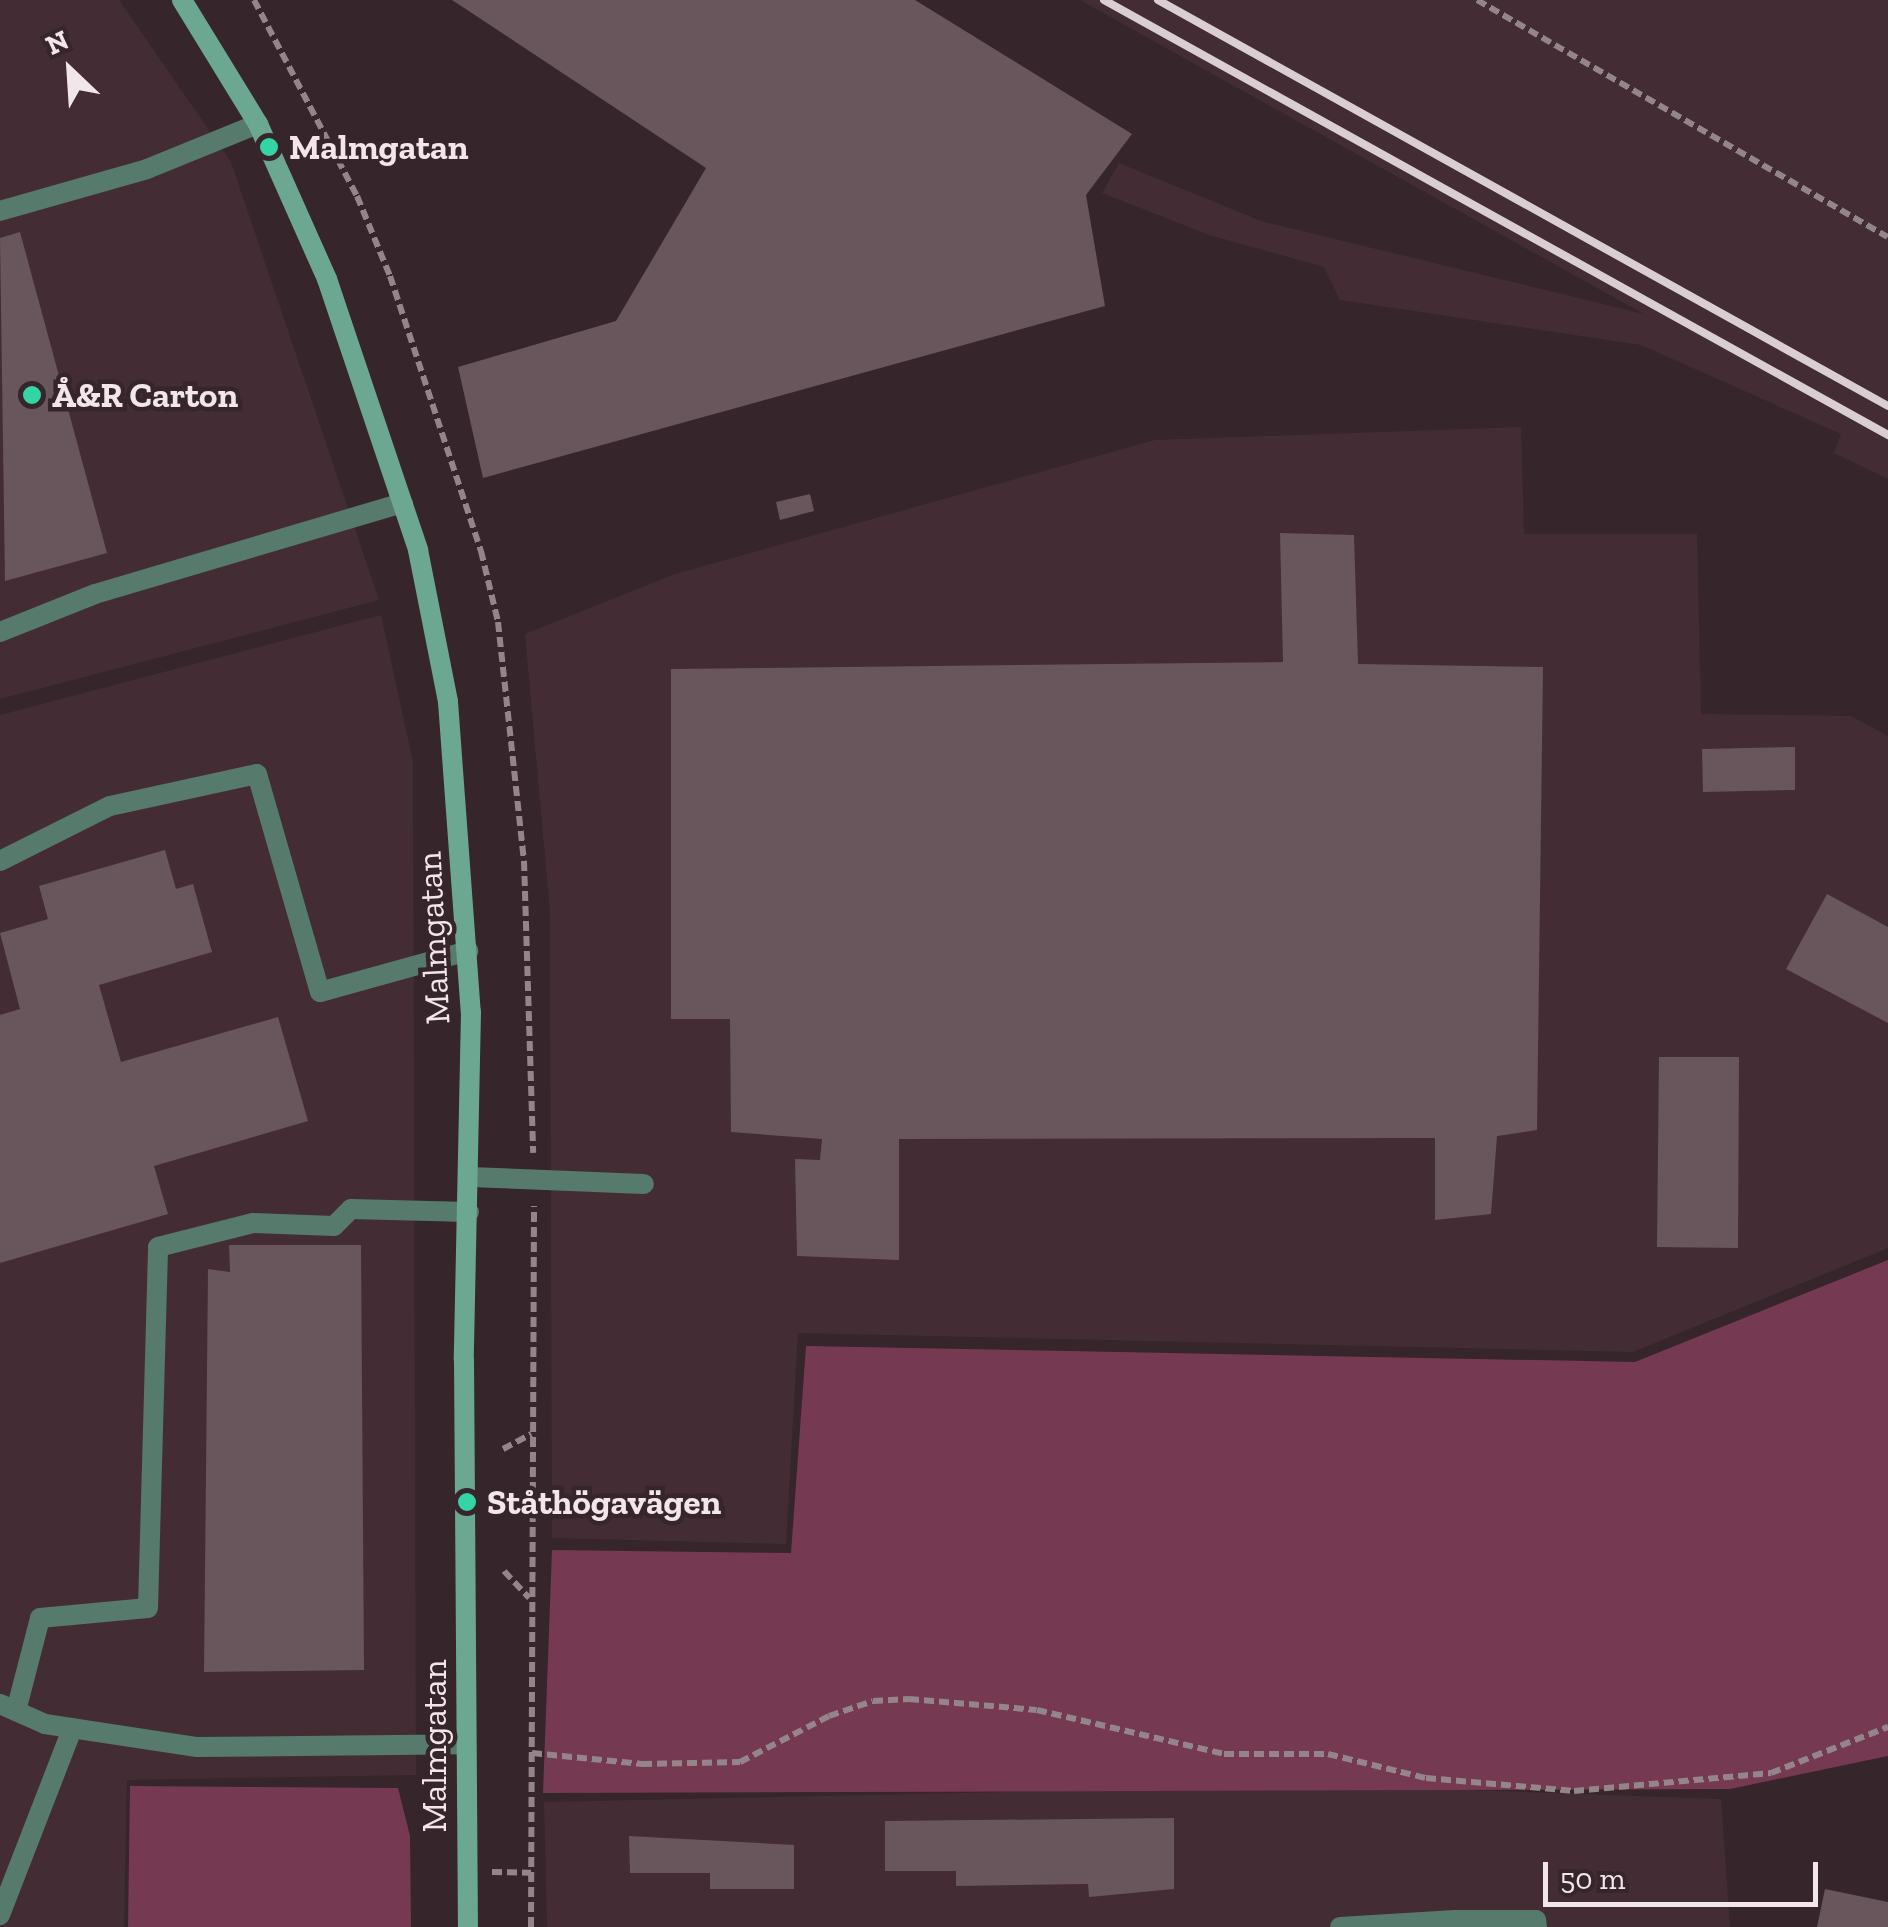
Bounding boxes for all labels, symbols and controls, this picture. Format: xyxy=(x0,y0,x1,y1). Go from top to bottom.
north arrow xyxy=(20,20,120,120)
text: N xyxy=(40,23,74,62)
place label: Malmgatan xyxy=(289,126,469,168)
marker: Malmgatan xyxy=(258,136,280,158)
place label: Å&R Carton xyxy=(52,374,238,416)
marker: Å&R Carton xyxy=(21,384,43,406)
street label: Malmgatan xyxy=(408,851,458,1025)
place label: Ståthögavägen xyxy=(487,1481,721,1523)
marker: Ståthögavägen xyxy=(456,1491,478,1513)
street label: Malmgatan xyxy=(413,1660,455,1832)
scale bar xyxy=(1548,1842,1823,1904)
text: 50 m xyxy=(1560,1861,1625,1897)

